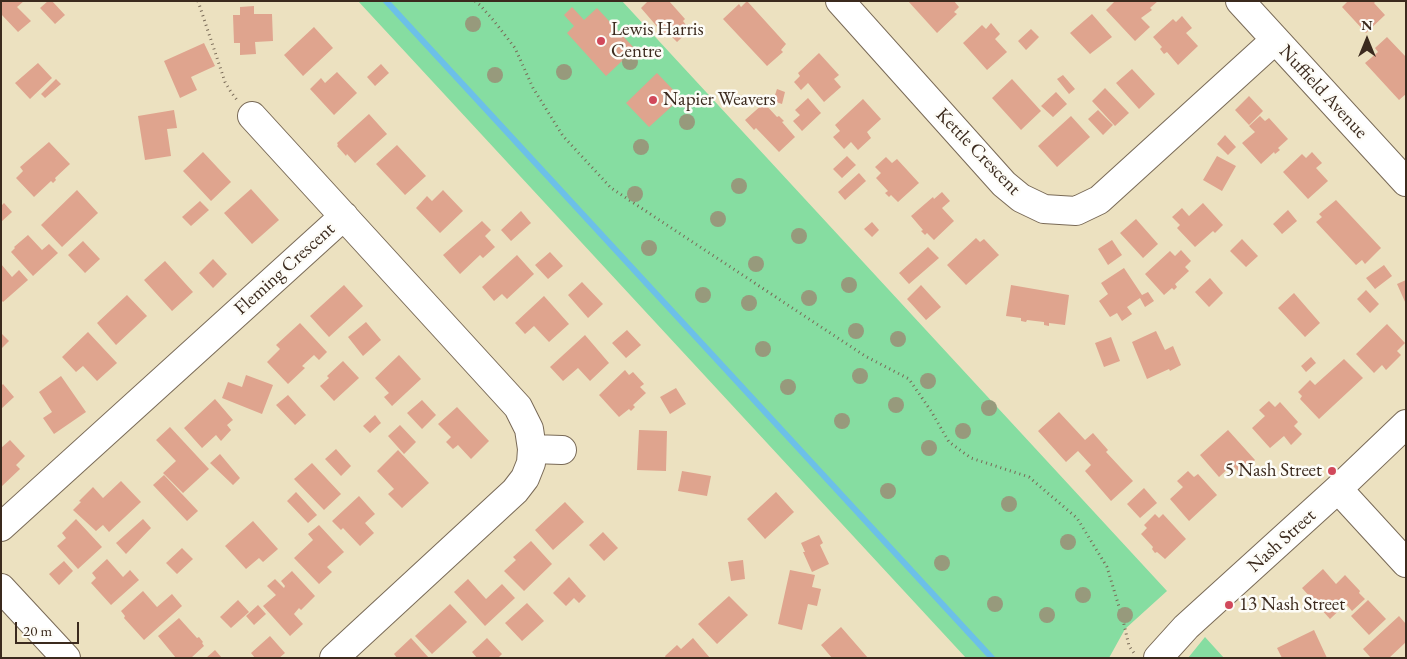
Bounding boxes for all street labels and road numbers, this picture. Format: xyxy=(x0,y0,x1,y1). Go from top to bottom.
street label: Nuffield Avenue xyxy=(1274,40,1372,144)
street label: Kettle Crescent xyxy=(931,104,1025,200)
street label: Fleming Crescent xyxy=(230,218,340,320)
street label: Nash Street xyxy=(1243,504,1321,578)

